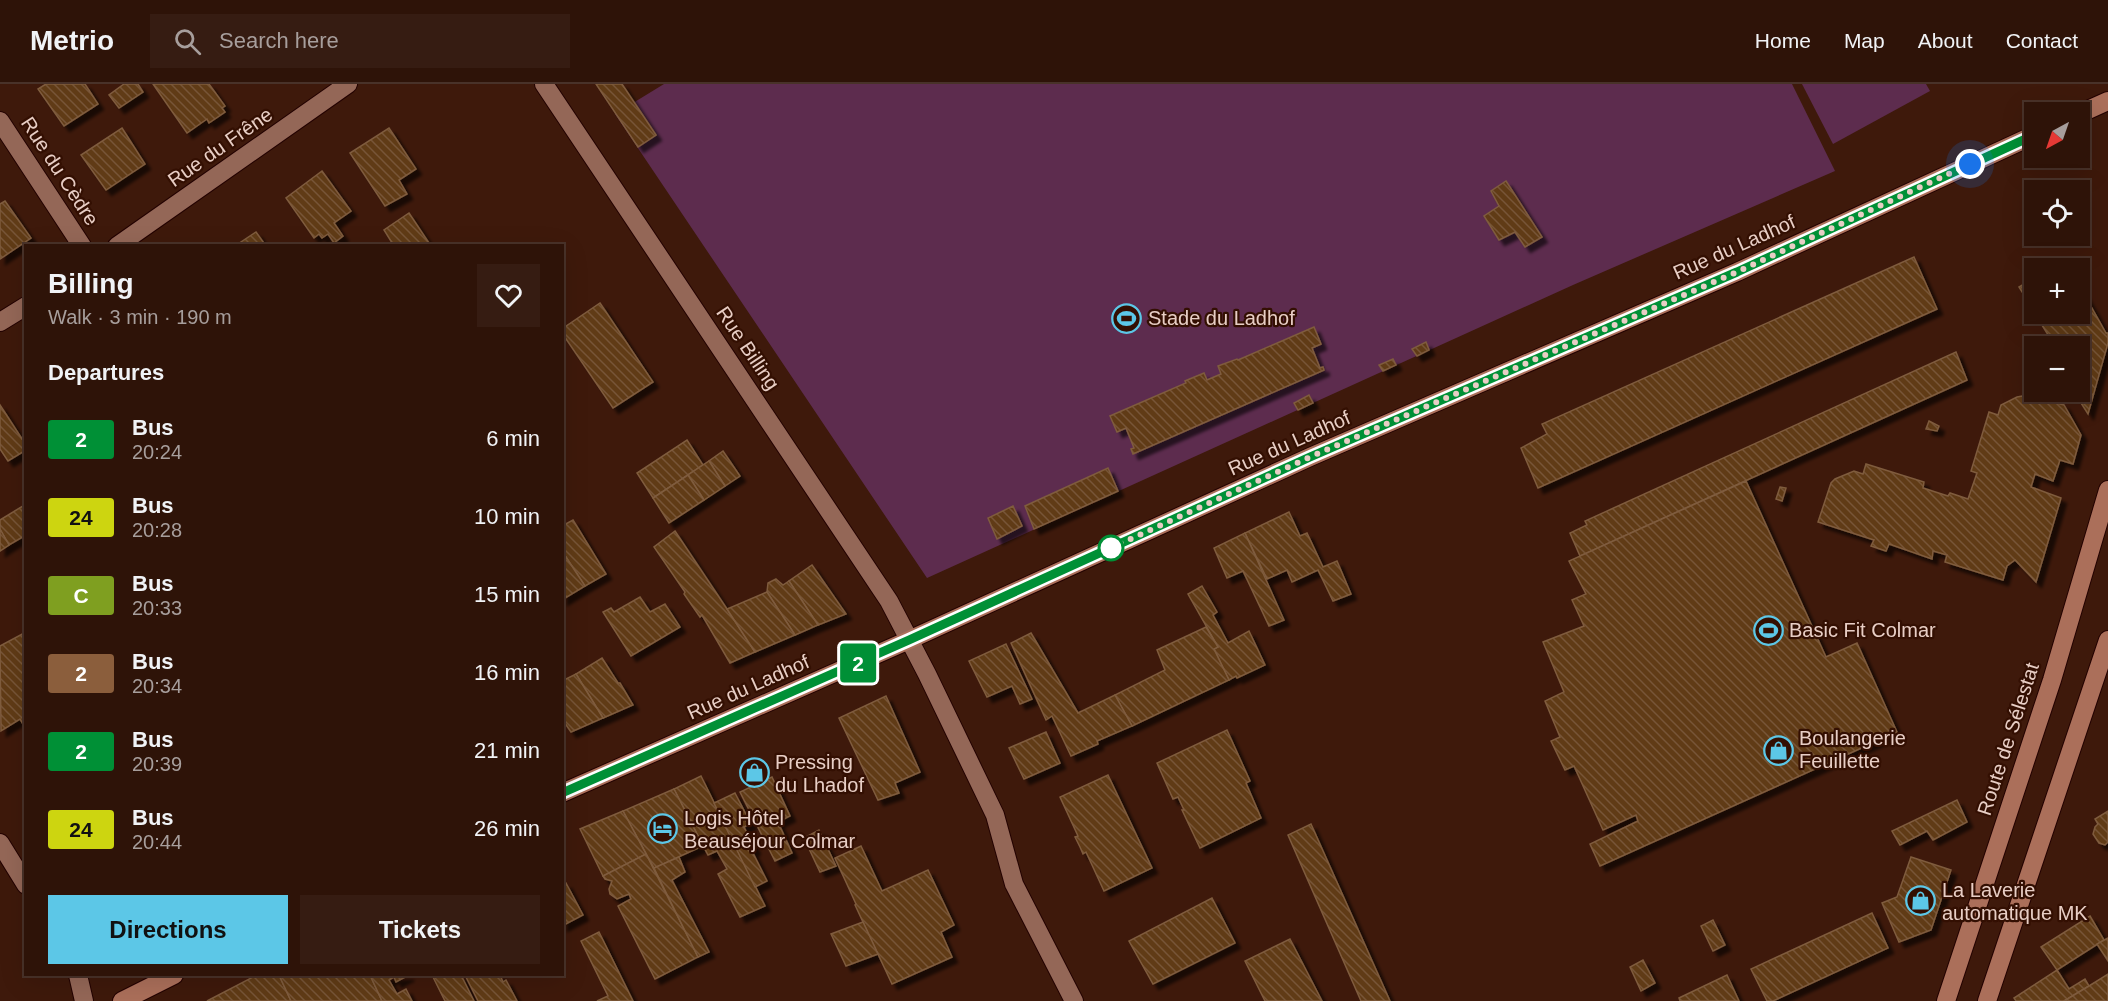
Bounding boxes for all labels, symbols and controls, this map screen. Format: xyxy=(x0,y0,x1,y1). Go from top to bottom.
search box xyxy=(150,14,570,68)
text: Metrio xyxy=(30,25,114,56)
icon: search xyxy=(171,25,204,58)
text: Search here xyxy=(219,28,339,53)
text: Home xyxy=(1755,29,1811,52)
text: Map xyxy=(1844,29,1885,52)
text: About xyxy=(1918,29,1973,52)
text: Contact xyxy=(2006,29,2078,52)
north arrow xyxy=(2024,102,2090,168)
map controls xyxy=(2024,102,2090,402)
street label: Rue du Frêne xyxy=(164,103,276,191)
street label: Rue du Cèdre xyxy=(17,113,103,229)
your location xyxy=(1955,149,1985,179)
button: locate xyxy=(2024,180,2090,246)
street label: Rue du Ladhof xyxy=(1670,210,1799,284)
button: + xyxy=(2024,258,2090,324)
button: heart xyxy=(477,264,540,327)
text: Billing xyxy=(48,268,134,299)
street label: Rue Billing xyxy=(712,302,784,394)
sports icon: Stade du Ladhof xyxy=(1111,302,1143,334)
text: Walk · 3 min · 190 m xyxy=(48,306,232,328)
place label: Stade du Ladhof xyxy=(1148,307,1295,329)
button: − xyxy=(2024,336,2090,402)
text: Departures xyxy=(48,360,164,385)
street label: Rue du Ladhof xyxy=(1225,406,1354,480)
text: Bus xyxy=(132,415,174,440)
text: 6 min xyxy=(486,426,540,451)
text: 2 xyxy=(75,428,87,451)
text: 20:24 xyxy=(132,441,182,463)
text: Bus xyxy=(132,493,174,518)
text: 10 min xyxy=(474,504,540,529)
text: 24 xyxy=(69,506,93,529)
text: 20:28 xyxy=(132,519,182,541)
unlabelled marker xyxy=(1098,535,1124,561)
text: Bus xyxy=(132,571,174,596)
text: 15 min xyxy=(474,582,540,607)
text: C xyxy=(73,584,89,607)
text: 20:33 xyxy=(132,597,182,619)
sports icon: Basic Fit Colmar xyxy=(1752,614,1784,646)
place label: Basic Fit Colmar xyxy=(1789,619,1936,641)
line badge: 2 xyxy=(838,644,878,682)
text: Bus xyxy=(132,649,174,674)
street label: Rue du Ladhof xyxy=(684,650,813,724)
text: 2 xyxy=(852,652,864,675)
text: 16 min xyxy=(474,660,540,685)
street label: Route de Sélestat xyxy=(1973,660,2043,818)
text: 2 xyxy=(75,662,87,685)
text: 20:34 xyxy=(132,675,182,697)
text: Bus xyxy=(132,727,174,752)
place label: Boulangerie Feuillette xyxy=(1799,727,1906,772)
shop icon: Boulangerie Feuillette xyxy=(1762,734,1794,766)
text: 21 min xyxy=(474,738,540,763)
text: 2 xyxy=(75,740,87,763)
place label: Pressing du Lhadof xyxy=(775,751,864,796)
text: 20:39 xyxy=(132,753,182,775)
shop icon: Pressing du Lhadof xyxy=(738,757,770,789)
text: Bus xyxy=(132,805,174,830)
place label: Logis Hôtel Beauséjour Colmar xyxy=(684,807,856,852)
hotel icon: Logis Hôtel Beauséjour Colmar xyxy=(647,813,679,845)
text: 26 min xyxy=(474,816,540,841)
text: 24 xyxy=(69,818,93,841)
text: 20:44 xyxy=(132,831,182,853)
place label: La Laverie automatique MK xyxy=(1942,879,2088,924)
shop icon: La Laverie automatique MK xyxy=(1905,885,1937,917)
button: Directions xyxy=(48,895,288,964)
button: Tickets xyxy=(300,895,540,964)

